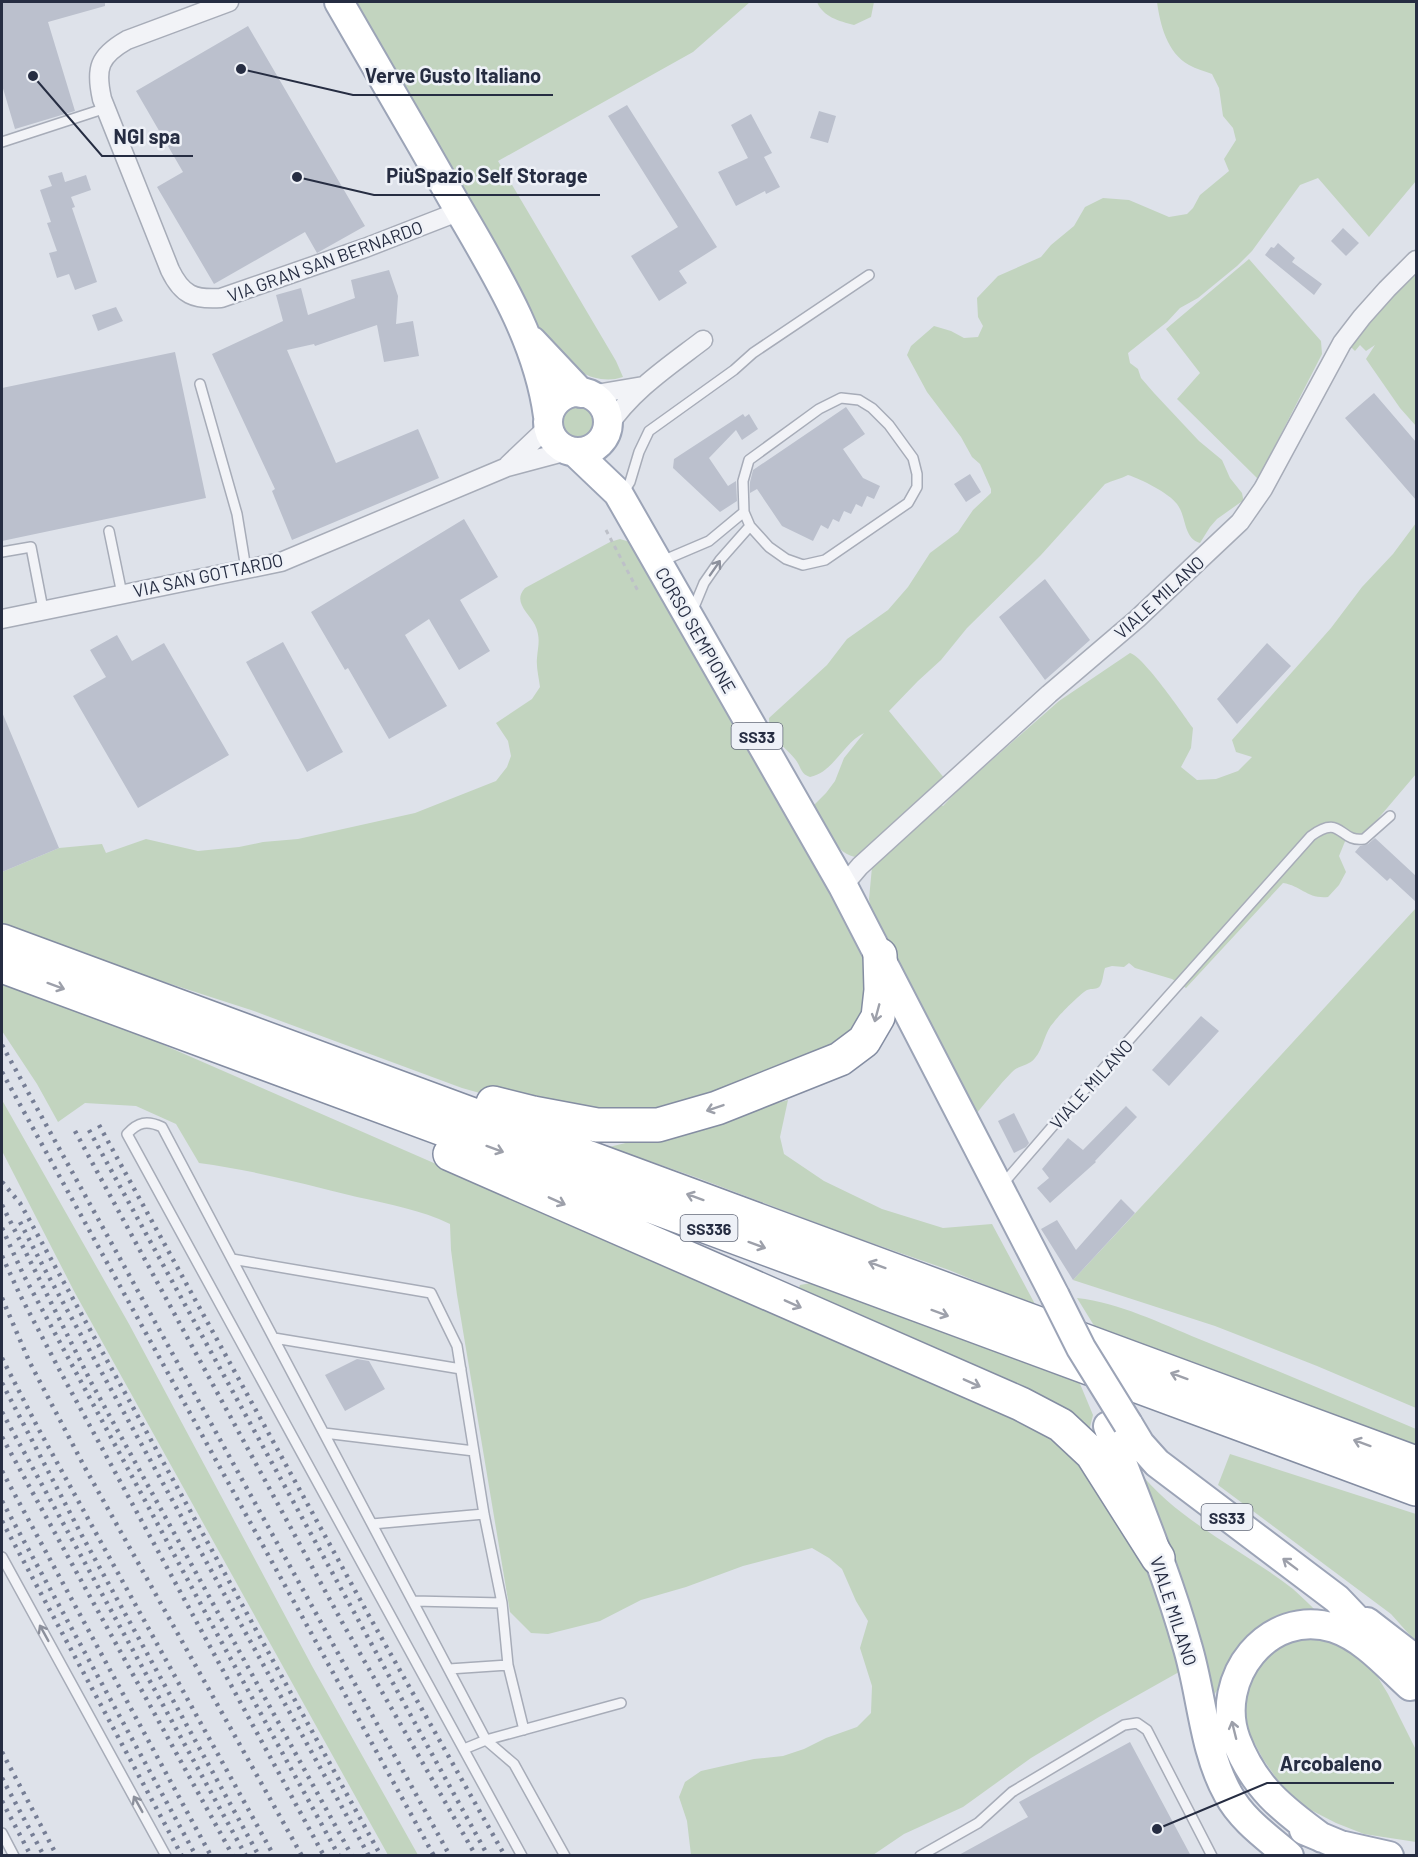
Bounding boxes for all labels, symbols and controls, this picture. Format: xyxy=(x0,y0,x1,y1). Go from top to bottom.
callout: Verve Gusto Italiano xyxy=(353,57,553,95)
text: Verve Gusto Italiano xyxy=(365,63,541,87)
callout: NGI spa xyxy=(102,118,193,156)
text: NGI spa xyxy=(114,124,180,148)
callout: PiùSpazio Self Storage xyxy=(374,157,600,195)
text: PiùSpazio Self Storage xyxy=(386,163,588,187)
street label: VIA GRAN SAN BERNARDO xyxy=(224,215,426,307)
street label: VIA SAN GOTTARDO xyxy=(131,548,285,602)
street label: VIALE MILANO xyxy=(1109,551,1209,643)
one-way arrow xyxy=(709,560,721,577)
street label: CORSO SEMPIONE xyxy=(651,563,741,697)
road number: SS33 xyxy=(732,723,783,749)
one-way arrow xyxy=(46,982,65,993)
one-way arrow xyxy=(871,1003,882,1022)
street label: VIALE MILANO xyxy=(1045,1034,1137,1134)
one-way arrow xyxy=(706,1103,725,1114)
one-way arrow xyxy=(485,1144,504,1155)
one-way arrow xyxy=(686,1191,704,1202)
one-way arrow xyxy=(547,1196,565,1207)
road number: SS336 xyxy=(680,1215,738,1241)
one-way arrow xyxy=(747,1241,766,1252)
one-way arrow xyxy=(869,1258,887,1269)
one-way arrow xyxy=(784,1300,802,1311)
one-way arrow xyxy=(930,1308,949,1319)
one-way arrow xyxy=(1170,1370,1188,1381)
one-way arrow xyxy=(962,1378,980,1389)
one-way arrow xyxy=(1353,1437,1371,1448)
road number: SS33 xyxy=(1202,1504,1252,1530)
street label: VIALE MILANO xyxy=(1146,1554,1202,1668)
one-way arrow xyxy=(1282,1558,1298,1571)
one-way arrow xyxy=(38,1625,49,1643)
one-way arrow xyxy=(1227,1721,1239,1740)
callout: Arcobaleno xyxy=(1267,1745,1394,1783)
text: Arcobaleno xyxy=(1280,1751,1382,1775)
one-way arrow xyxy=(132,1796,144,1813)

